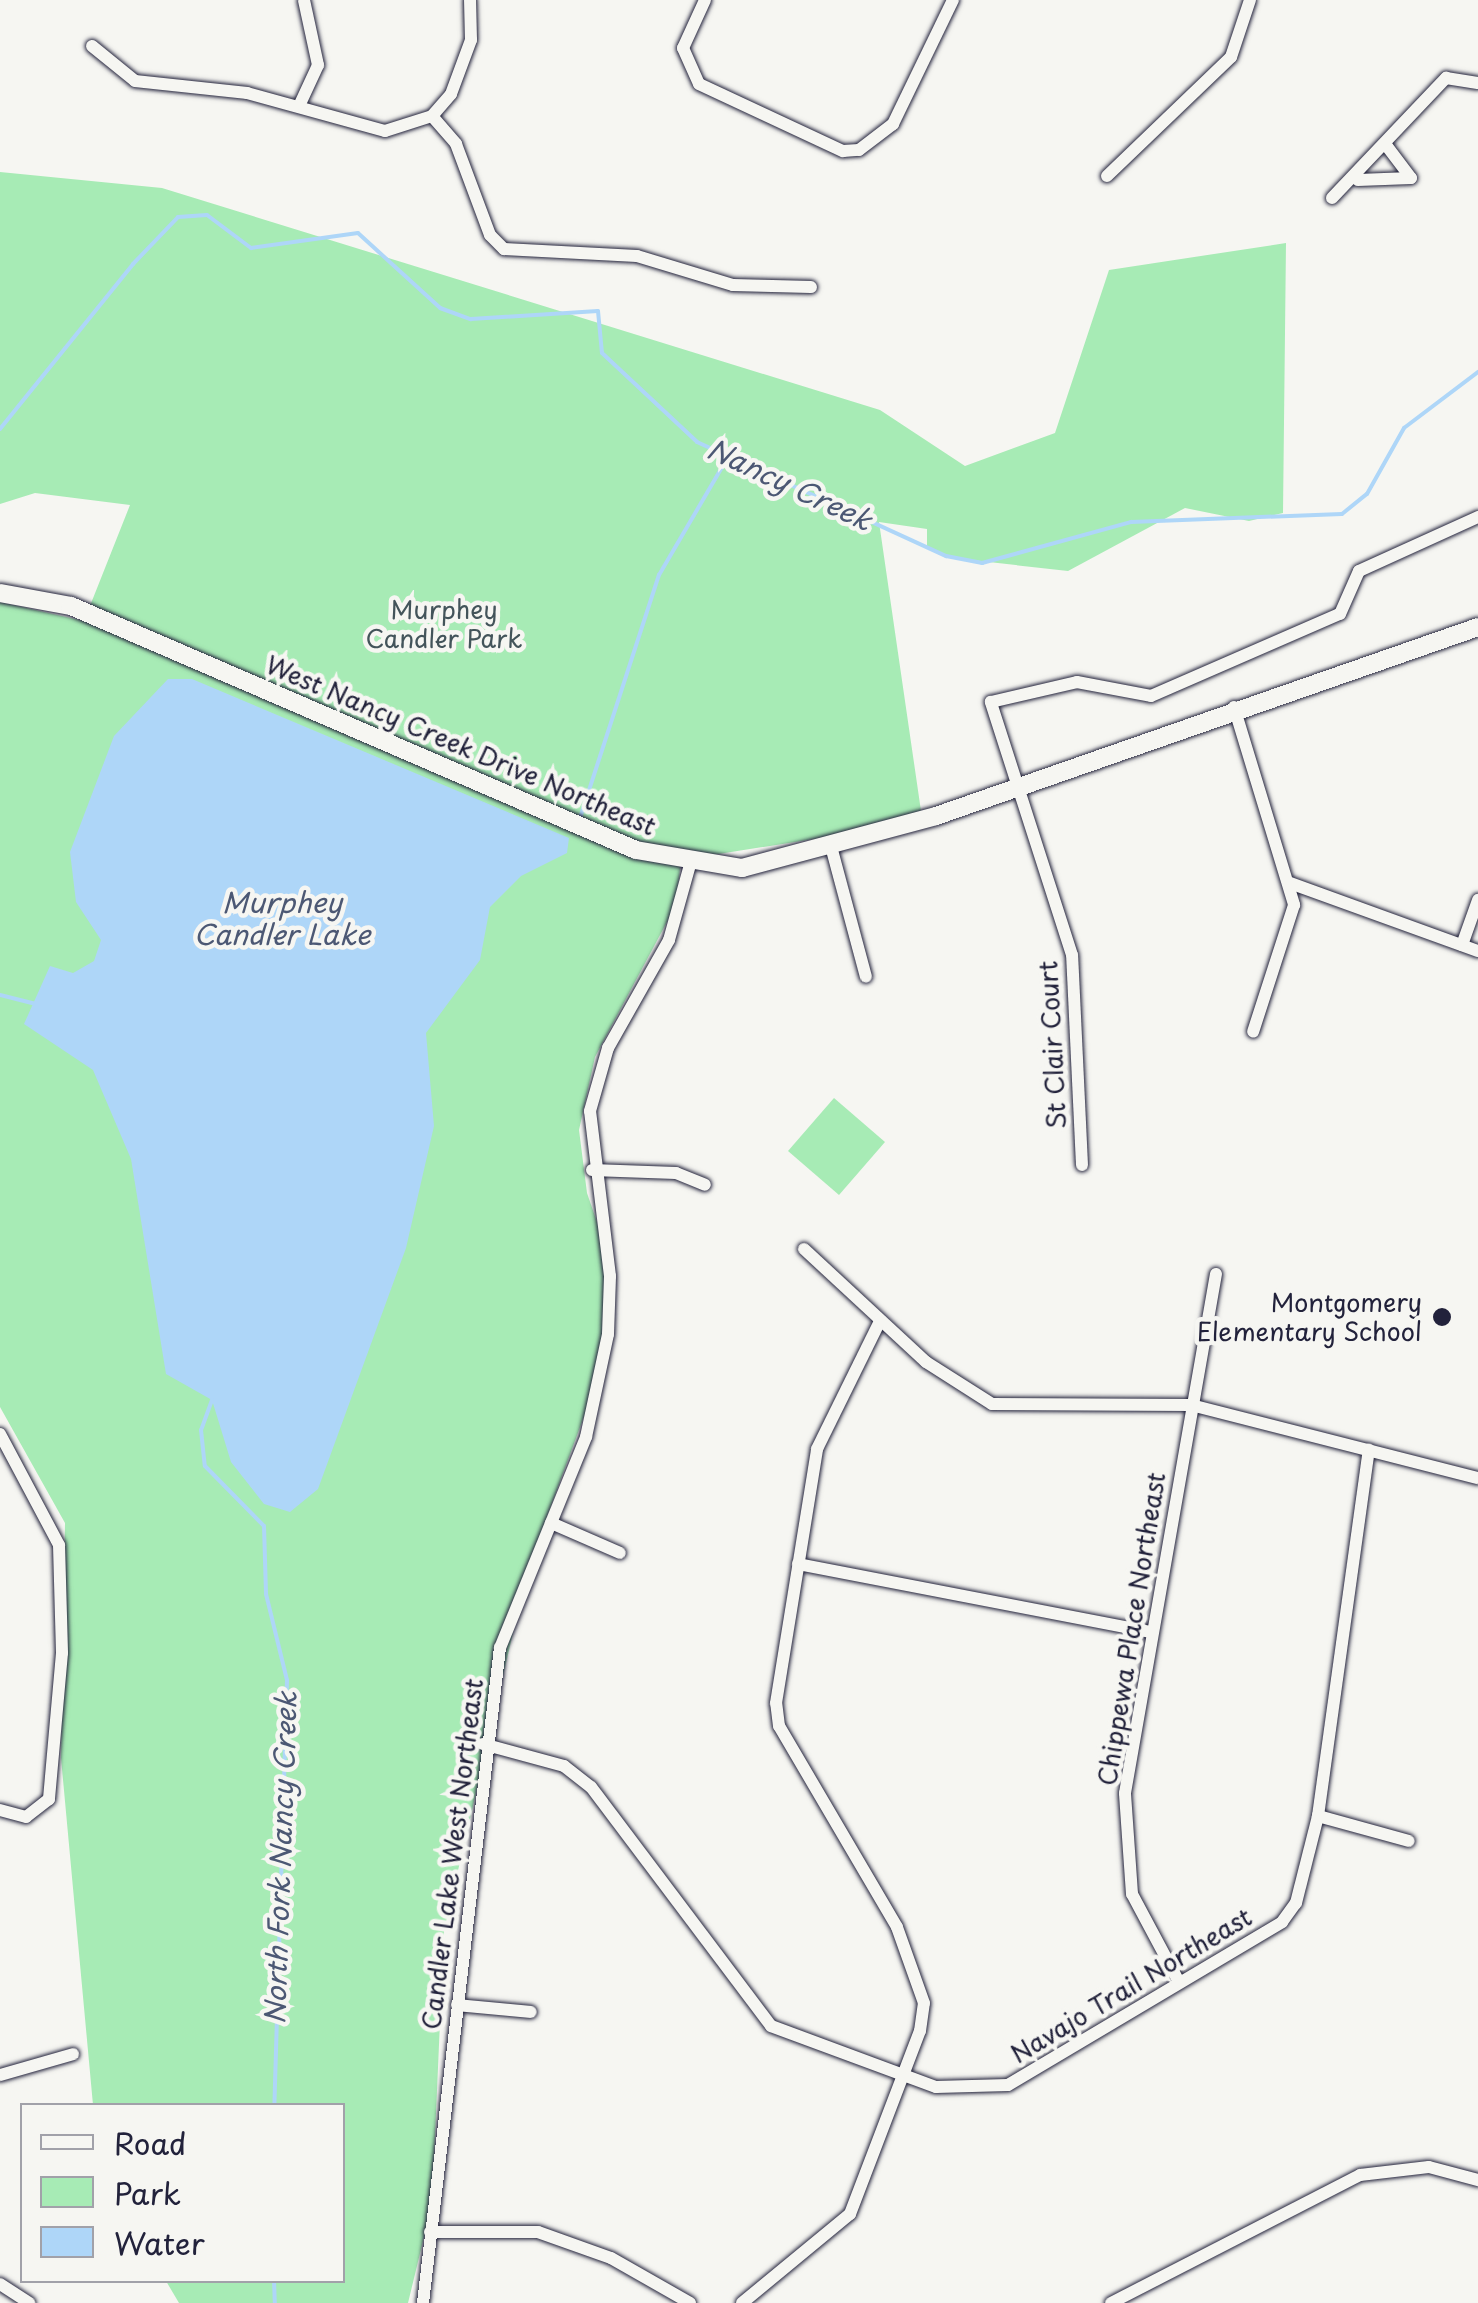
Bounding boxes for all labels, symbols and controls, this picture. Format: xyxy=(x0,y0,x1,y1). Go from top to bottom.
water label: Nancy Creek xyxy=(702,431,878,537)
park label: Murphey Candler Park xyxy=(364,595,524,654)
street label: West Nancy Creek Drive Northeast xyxy=(259,648,663,842)
water label: Murphey Candler Lake xyxy=(192,885,372,951)
street label: St Clair Court xyxy=(1033,960,1071,1130)
place label: Montgomery Elementary School xyxy=(1197,1288,1422,1347)
marker: Montgomery Elementary School xyxy=(1431,1306,1453,1328)
street label: Chippewa Place Northeast xyxy=(1091,1469,1171,1789)
street label: Candler Lake West Northeast xyxy=(415,1676,489,2032)
water label: North Fork Nancy Creek xyxy=(257,1691,303,2025)
street label: Navajo Trail Northeast xyxy=(1005,1901,1257,2069)
legend xyxy=(20,2103,345,2283)
text: Road xyxy=(114,2120,187,2165)
text: Park xyxy=(114,2170,181,2215)
text: Water xyxy=(114,2220,205,2265)

